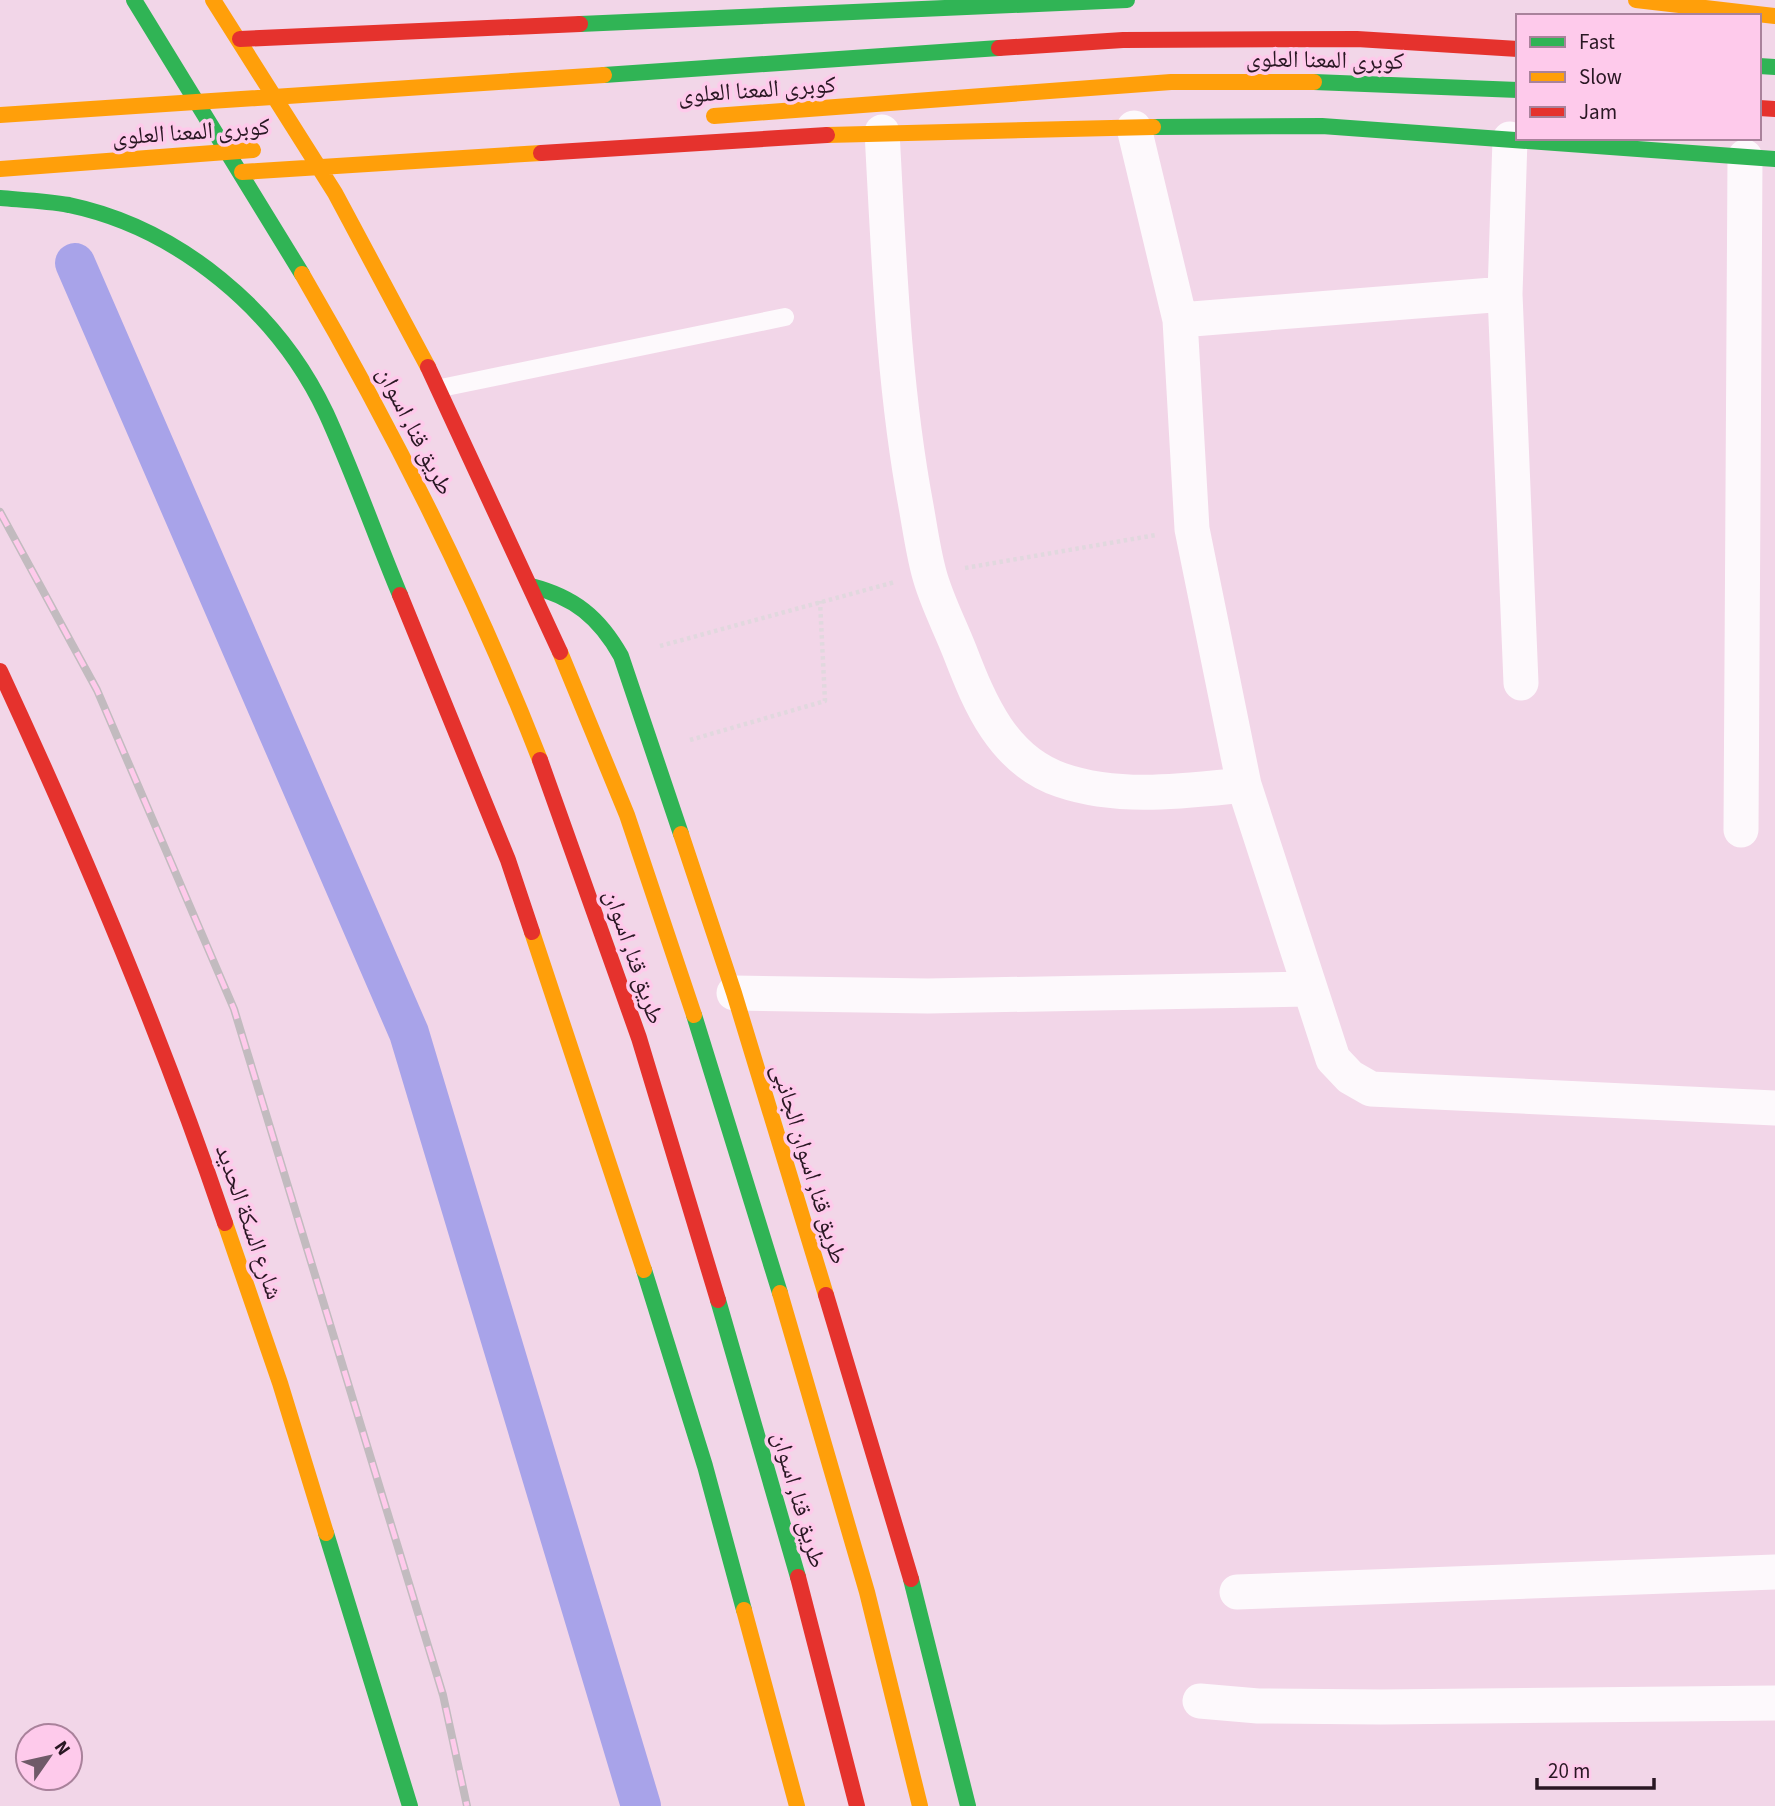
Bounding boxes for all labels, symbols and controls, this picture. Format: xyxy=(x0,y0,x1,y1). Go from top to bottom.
legend xyxy=(1516,14,1761,140)
text: Fast xyxy=(1579,27,1615,57)
street label: كوبرى المعنا العلوى xyxy=(1246,41,1404,79)
text: Slow xyxy=(1579,62,1622,92)
street label: كوبرى المعنا العلوى xyxy=(677,67,837,113)
text: Jam xyxy=(1579,97,1617,127)
street label: كوبرى المعنا العلوى xyxy=(111,109,271,155)
street label: طريق قنا, اسوان xyxy=(368,360,462,502)
street label: طريق قنا, اسوان xyxy=(595,885,673,1029)
street label: طريق قنا, اسوان الجانبى xyxy=(762,1059,856,1269)
street label: شارع السكة الحديد xyxy=(206,1140,292,1304)
street label: طريق قنا, اسوان xyxy=(763,1428,835,1572)
north arrow xyxy=(14,1722,84,1792)
text: N xyxy=(47,1736,77,1761)
scale bar xyxy=(1537,1746,1654,1790)
text: 20 m xyxy=(1548,1756,1590,1786)

